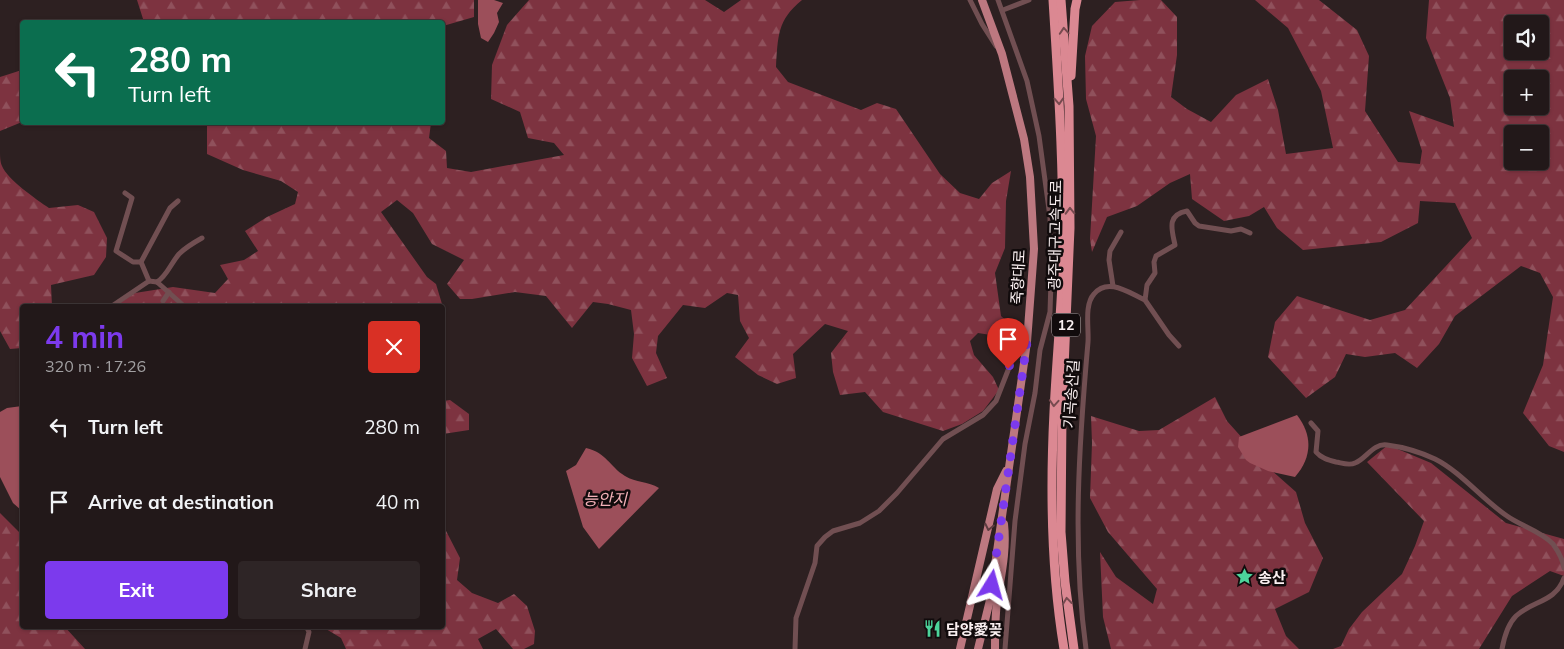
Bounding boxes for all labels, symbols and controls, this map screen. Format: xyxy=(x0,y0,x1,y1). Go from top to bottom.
map controls xyxy=(1504,15,1549,170)
button: sound xyxy=(1504,15,1549,60)
one-way arrow xyxy=(1058,27,1069,35)
text: 280 m xyxy=(128,37,232,81)
icon: left xyxy=(45,40,110,105)
button: + xyxy=(1504,70,1549,115)
text: Turn left xyxy=(128,80,211,108)
one-way arrow xyxy=(1054,97,1065,105)
button: − xyxy=(1504,125,1549,170)
street label: 광주대구고속도로 xyxy=(1045,180,1065,290)
one-way arrow xyxy=(1065,207,1075,214)
street label: 죽향대로 xyxy=(1007,249,1029,305)
road number: 12 xyxy=(1052,314,1080,336)
text: 4 min xyxy=(45,318,124,356)
pin xyxy=(987,318,1029,369)
button: close xyxy=(368,321,420,373)
icon: arrive xyxy=(994,325,1022,353)
text: 320 m · 17:26 xyxy=(45,356,146,376)
street label: 기곡송산길 xyxy=(1059,359,1083,429)
one-way arrow xyxy=(1049,400,1060,408)
icon: left xyxy=(45,413,73,441)
text: Turn left xyxy=(88,415,163,439)
text: 280 m xyxy=(364,415,420,439)
icon: arrive xyxy=(45,488,73,516)
water label: 능안지 xyxy=(583,489,628,509)
text: Arrive at destination xyxy=(88,490,274,514)
text: 40 m xyxy=(376,490,420,514)
one-way arrow xyxy=(984,523,994,532)
position arrow xyxy=(965,558,1017,610)
button: Exit xyxy=(45,561,228,619)
button: Share xyxy=(238,561,420,619)
place icon: 송산 xyxy=(1234,567,1254,587)
place label: 송산 xyxy=(1258,568,1286,587)
one-way arrow xyxy=(1062,596,1073,604)
restaurant icon: 담양愛꽂 xyxy=(922,619,942,639)
place label: 담양愛꽂 xyxy=(946,620,1003,639)

